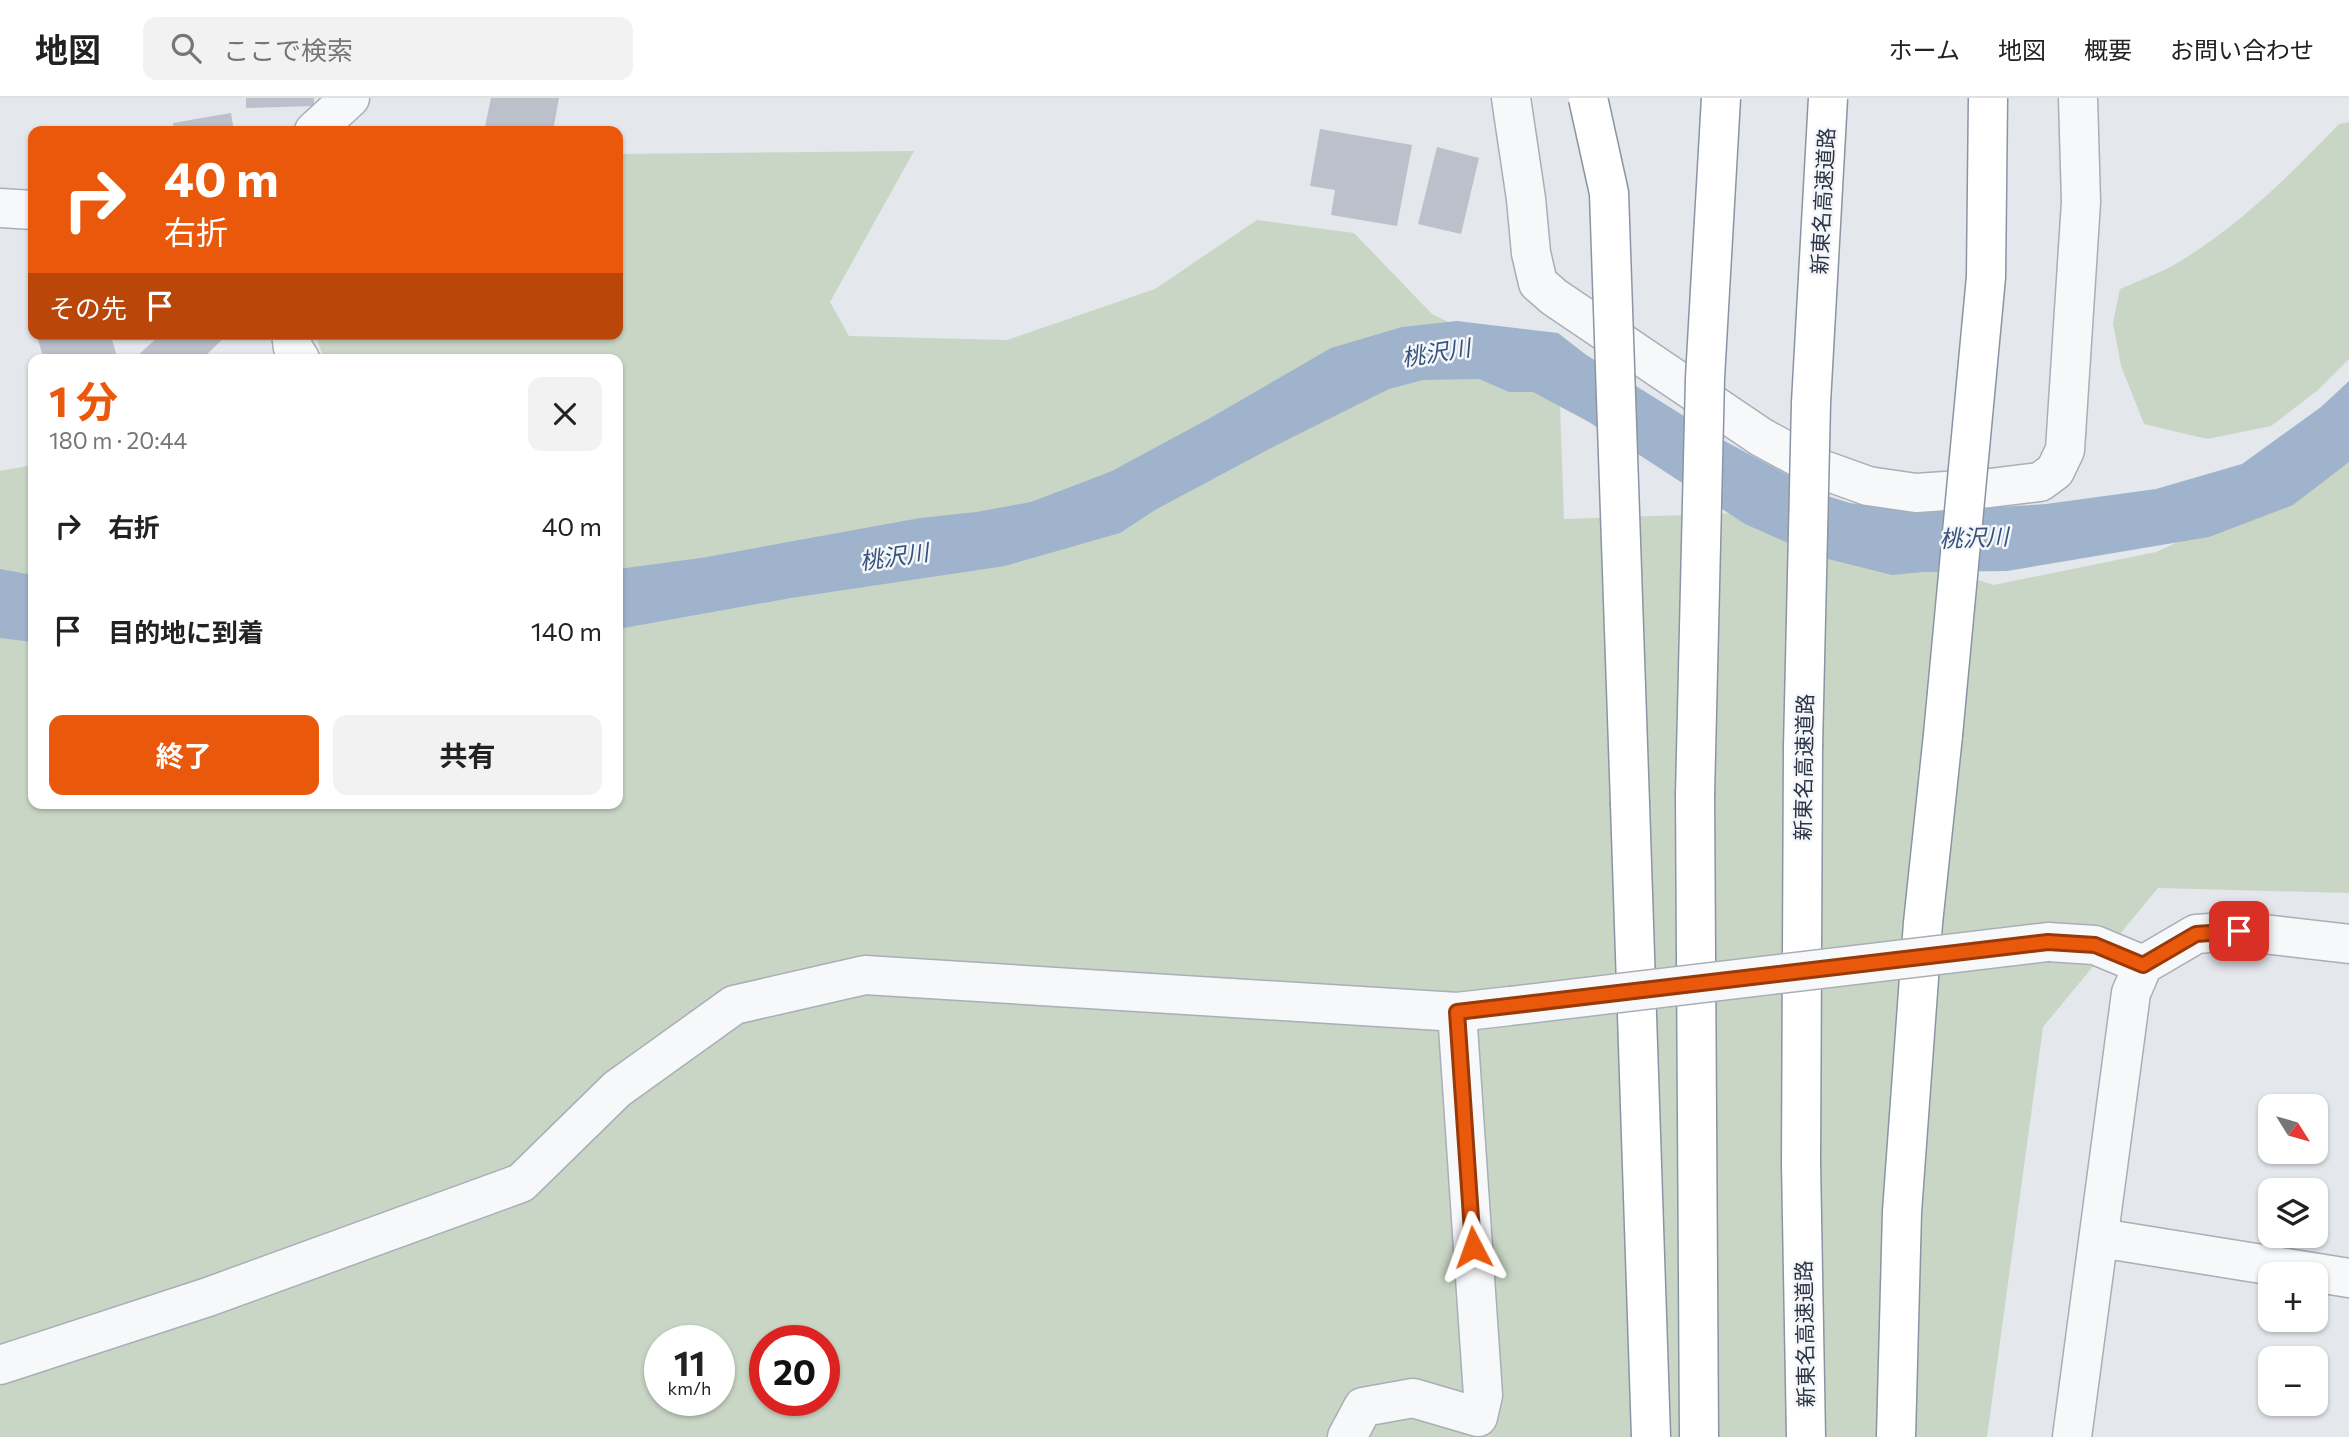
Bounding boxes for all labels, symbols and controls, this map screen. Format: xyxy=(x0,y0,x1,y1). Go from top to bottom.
search box xyxy=(143,17,633,80)
text: 地図 xyxy=(35,28,101,69)
icon: search xyxy=(167,29,205,67)
text: ここで検索 xyxy=(223,34,353,65)
text: ホーム xyxy=(1889,35,1960,64)
text: 地図 xyxy=(1998,35,2046,64)
text: 概要 xyxy=(2084,35,2132,64)
text: お問い合わせ xyxy=(2170,35,2314,64)
street label: 新東名高速道路 xyxy=(1806,127,1838,275)
text: 40 m xyxy=(164,147,279,207)
icon: right xyxy=(49,154,140,245)
text: 右折 xyxy=(164,211,228,251)
icon: arrive xyxy=(141,287,179,325)
text: その先 xyxy=(49,292,127,323)
water label: 桃沢川 xyxy=(1400,332,1475,371)
text: 1 分 xyxy=(49,374,118,426)
button: close xyxy=(528,377,602,451)
text: 180 m · 20:44 xyxy=(49,426,187,454)
icon: right xyxy=(49,507,87,545)
text: 40 m xyxy=(542,510,602,541)
text: 右折 xyxy=(108,511,160,542)
water label: 桃沢川 xyxy=(1939,522,2012,552)
water label: 桃沢川 xyxy=(858,537,933,575)
icon: arrive xyxy=(49,612,87,650)
text: 140 m xyxy=(531,615,602,646)
text: 目的地に到着 xyxy=(108,616,264,647)
street label: 新東名高速道路 xyxy=(1789,693,1817,841)
button: 終了 xyxy=(49,715,319,795)
button: 共有 xyxy=(333,715,602,795)
pin xyxy=(2209,901,2269,961)
icon: arrive xyxy=(2220,912,2258,950)
north arrow xyxy=(2258,1094,2328,1164)
map controls xyxy=(2258,1094,2328,1416)
button: layers xyxy=(2258,1178,2328,1248)
position arrow xyxy=(1436,1210,1510,1284)
street label: 新東名高速道路 xyxy=(1790,1260,1818,1408)
button: + xyxy=(2258,1262,2328,1332)
speed limit sign: 20 xyxy=(749,1325,840,1416)
text: 11 xyxy=(674,1340,705,1383)
button: − xyxy=(2258,1346,2328,1416)
text: km/h xyxy=(668,1377,711,1399)

